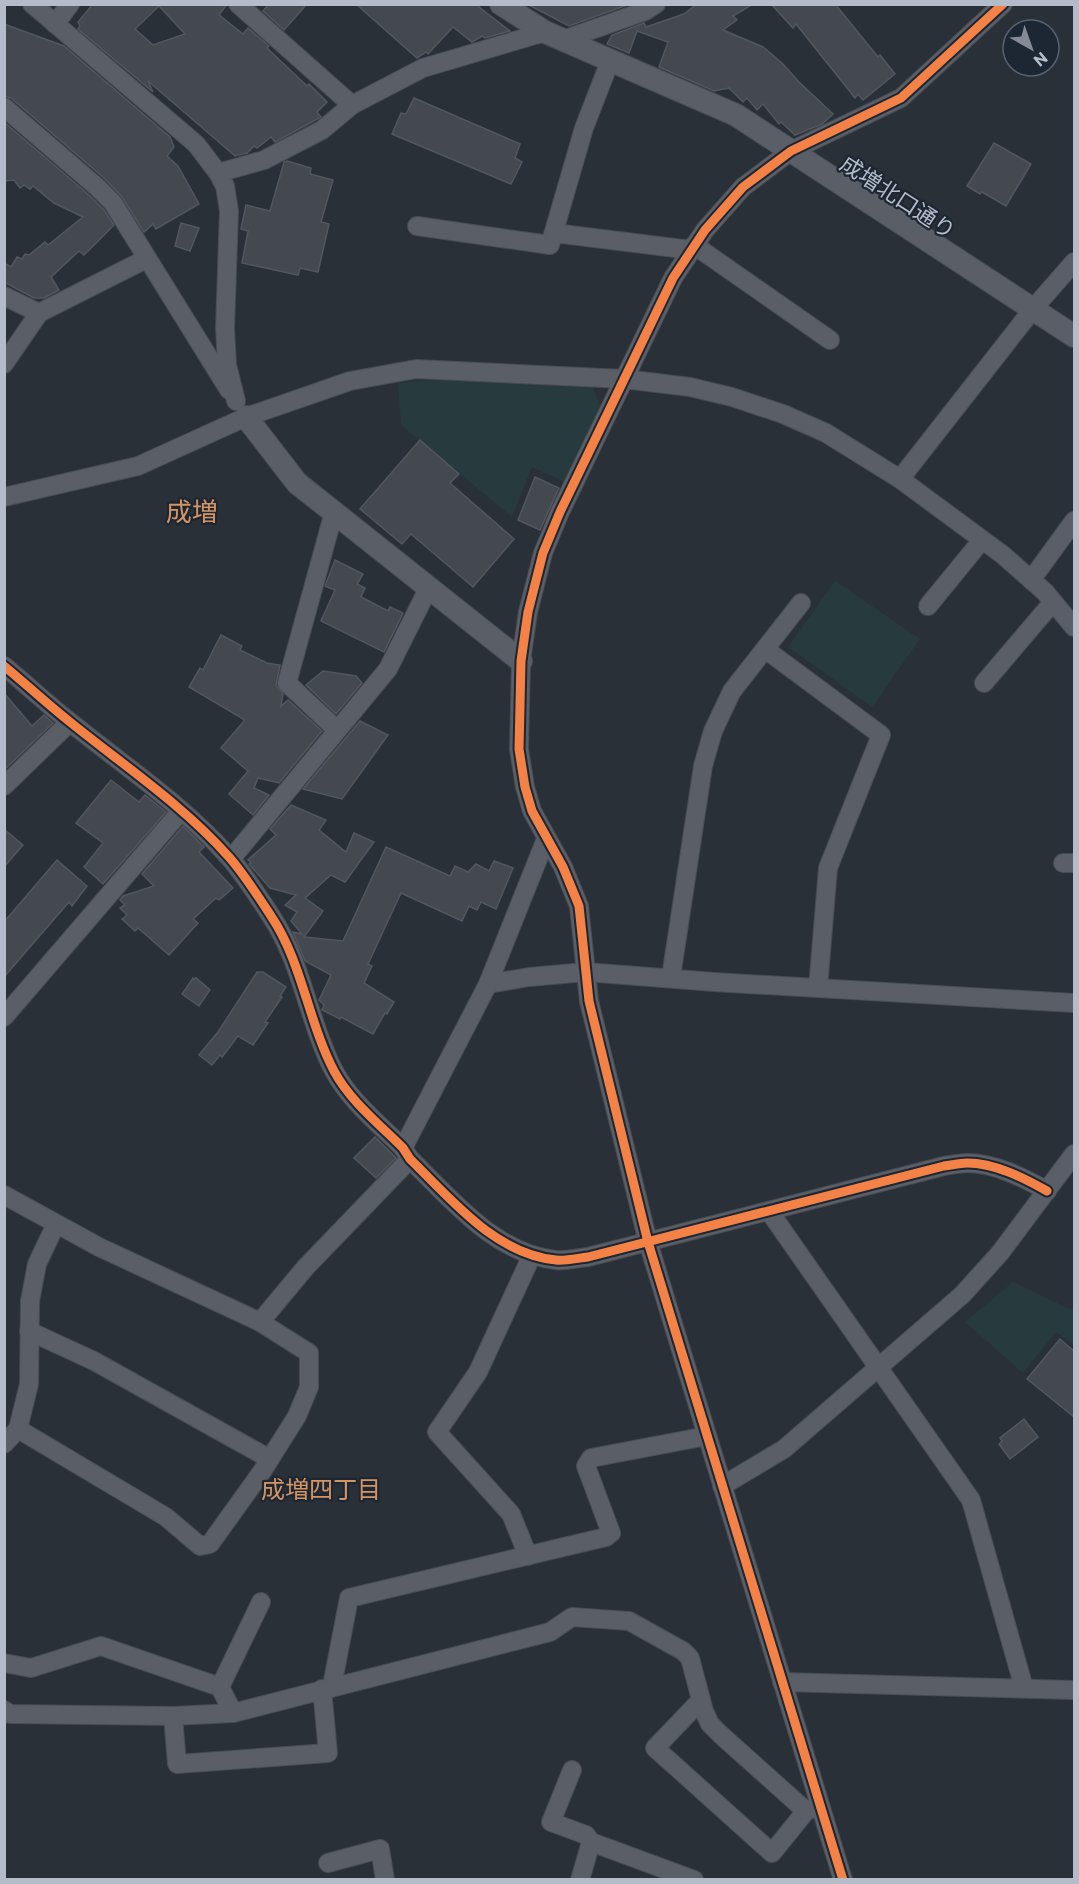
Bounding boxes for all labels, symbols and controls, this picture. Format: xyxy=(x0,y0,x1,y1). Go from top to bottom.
north arrow xyxy=(1001,18,1061,78)
text: N xyxy=(1030,49,1052,71)
street label: 成増北口通り xyxy=(836,149,961,244)
district label: 成増 xyxy=(166,495,218,526)
district label: 成増四丁目 xyxy=(261,1474,381,1503)

